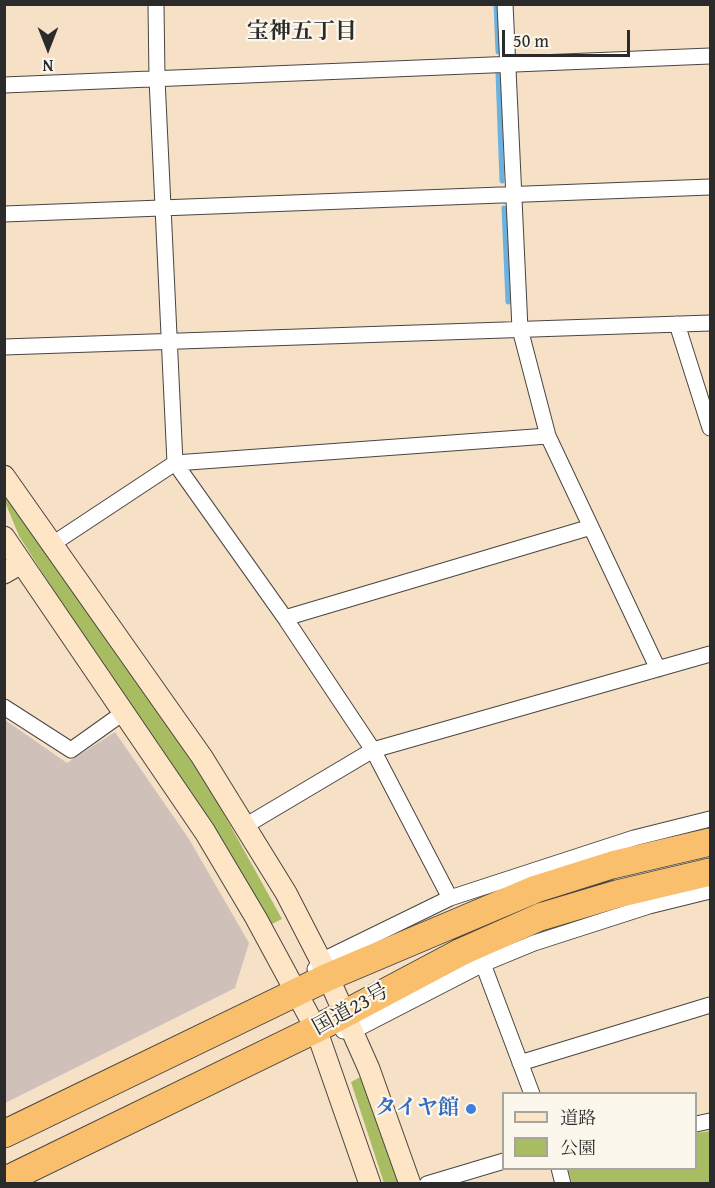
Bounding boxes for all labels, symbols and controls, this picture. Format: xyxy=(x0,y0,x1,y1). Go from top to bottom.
north arrow xyxy=(18,18,78,78)
scale bar xyxy=(505,18,632,56)
district label: 宝神五丁目 xyxy=(247,19,357,45)
text: 50 m xyxy=(513,27,549,54)
text: N xyxy=(43,54,53,78)
street label: 国道23号 xyxy=(308,979,394,1041)
legend xyxy=(502,1092,697,1170)
place label: タイヤ館 xyxy=(375,1096,459,1122)
marker: タイヤ館 xyxy=(464,1102,478,1116)
text: 道路 xyxy=(560,1104,596,1131)
text: 公園 xyxy=(560,1134,596,1161)

